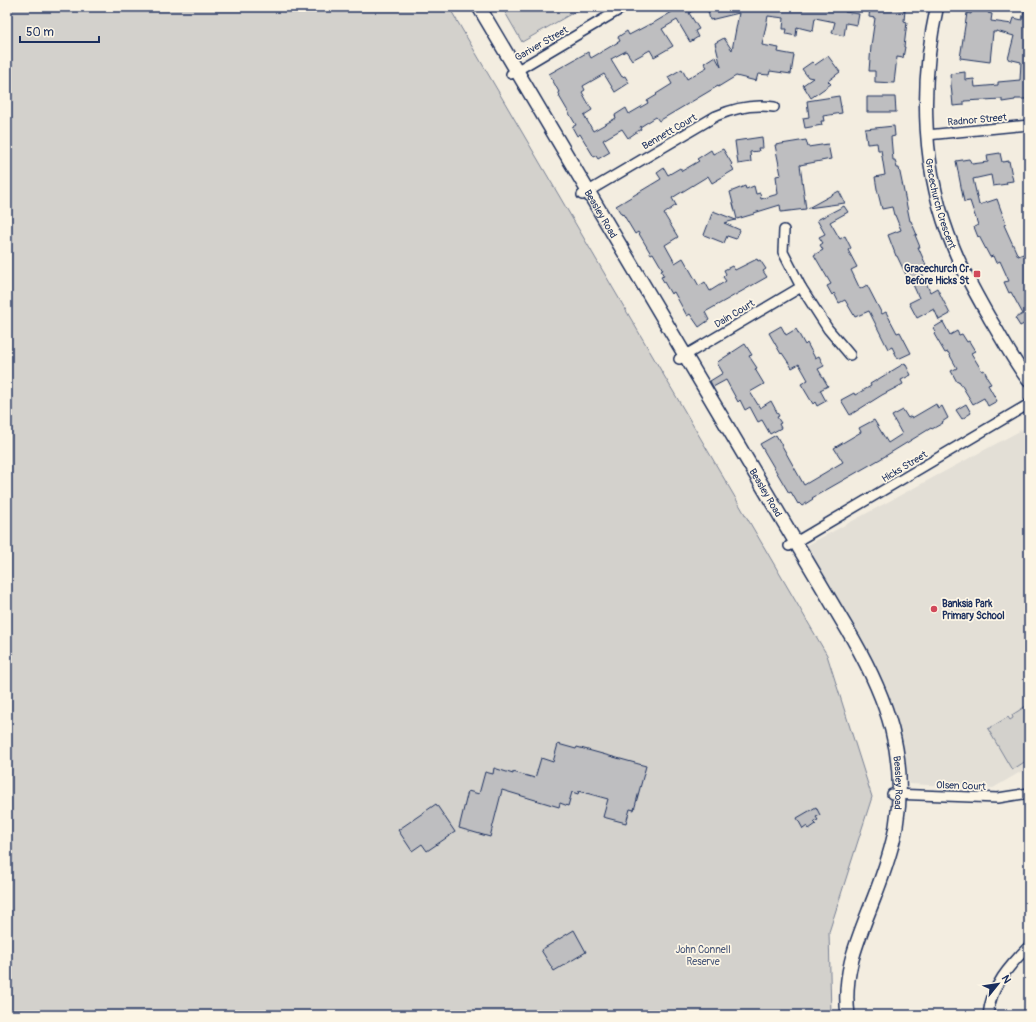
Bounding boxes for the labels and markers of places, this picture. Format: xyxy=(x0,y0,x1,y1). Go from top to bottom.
place label: Gracechurch Cr Before Hicks St xyxy=(904,263,970,287)
marker: Gracechurch Cr Before Hicks St xyxy=(972,269,982,279)
place label: Banksia Park Primary School xyxy=(942,598,1005,622)
marker: Banksia Park Primary School xyxy=(929,604,939,614)

